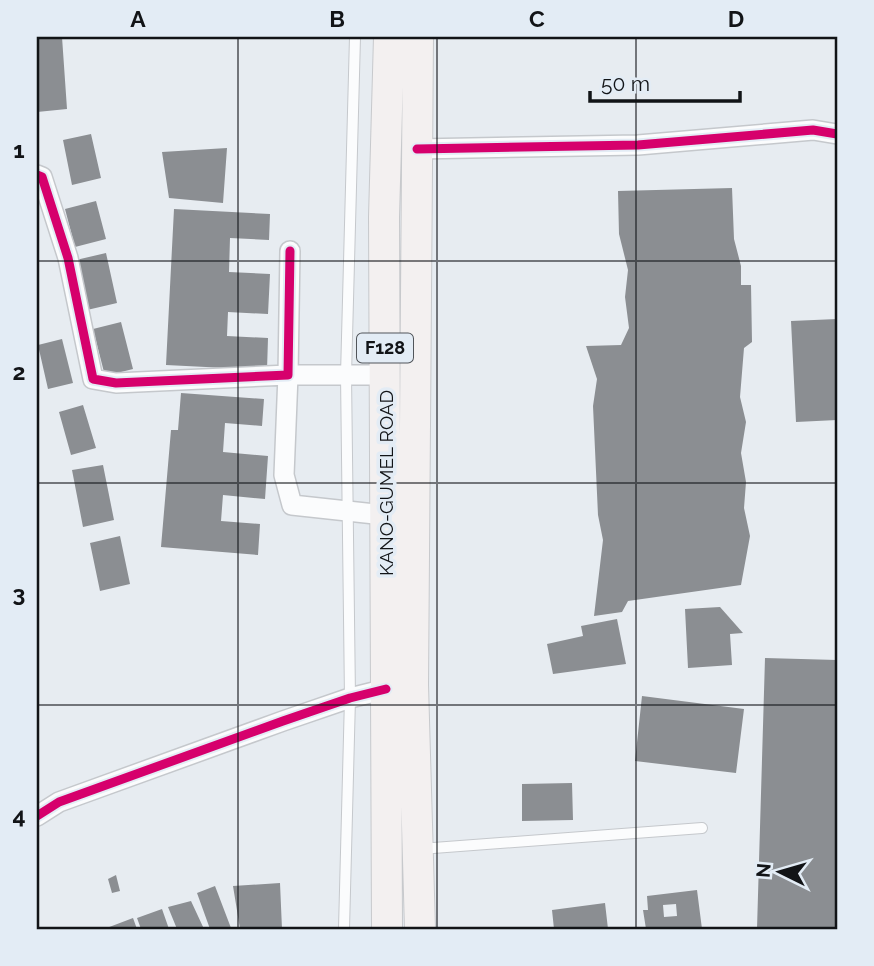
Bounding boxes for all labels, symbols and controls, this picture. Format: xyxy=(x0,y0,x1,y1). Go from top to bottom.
text: A xyxy=(130,5,146,32)
text: B xyxy=(329,5,345,32)
text: C xyxy=(529,5,545,32)
text: D xyxy=(728,5,744,32)
scale bar xyxy=(590,60,741,104)
text: 50 m xyxy=(601,71,650,96)
text: 1 xyxy=(13,136,25,163)
road number: F128 xyxy=(357,334,413,362)
text: 2 xyxy=(13,358,25,385)
street label: KANO-GUMEL ROAD xyxy=(375,390,397,576)
text: 3 xyxy=(13,580,25,607)
text: 4 xyxy=(12,802,26,829)
north arrow xyxy=(744,836,814,906)
text: N xyxy=(751,862,775,879)

